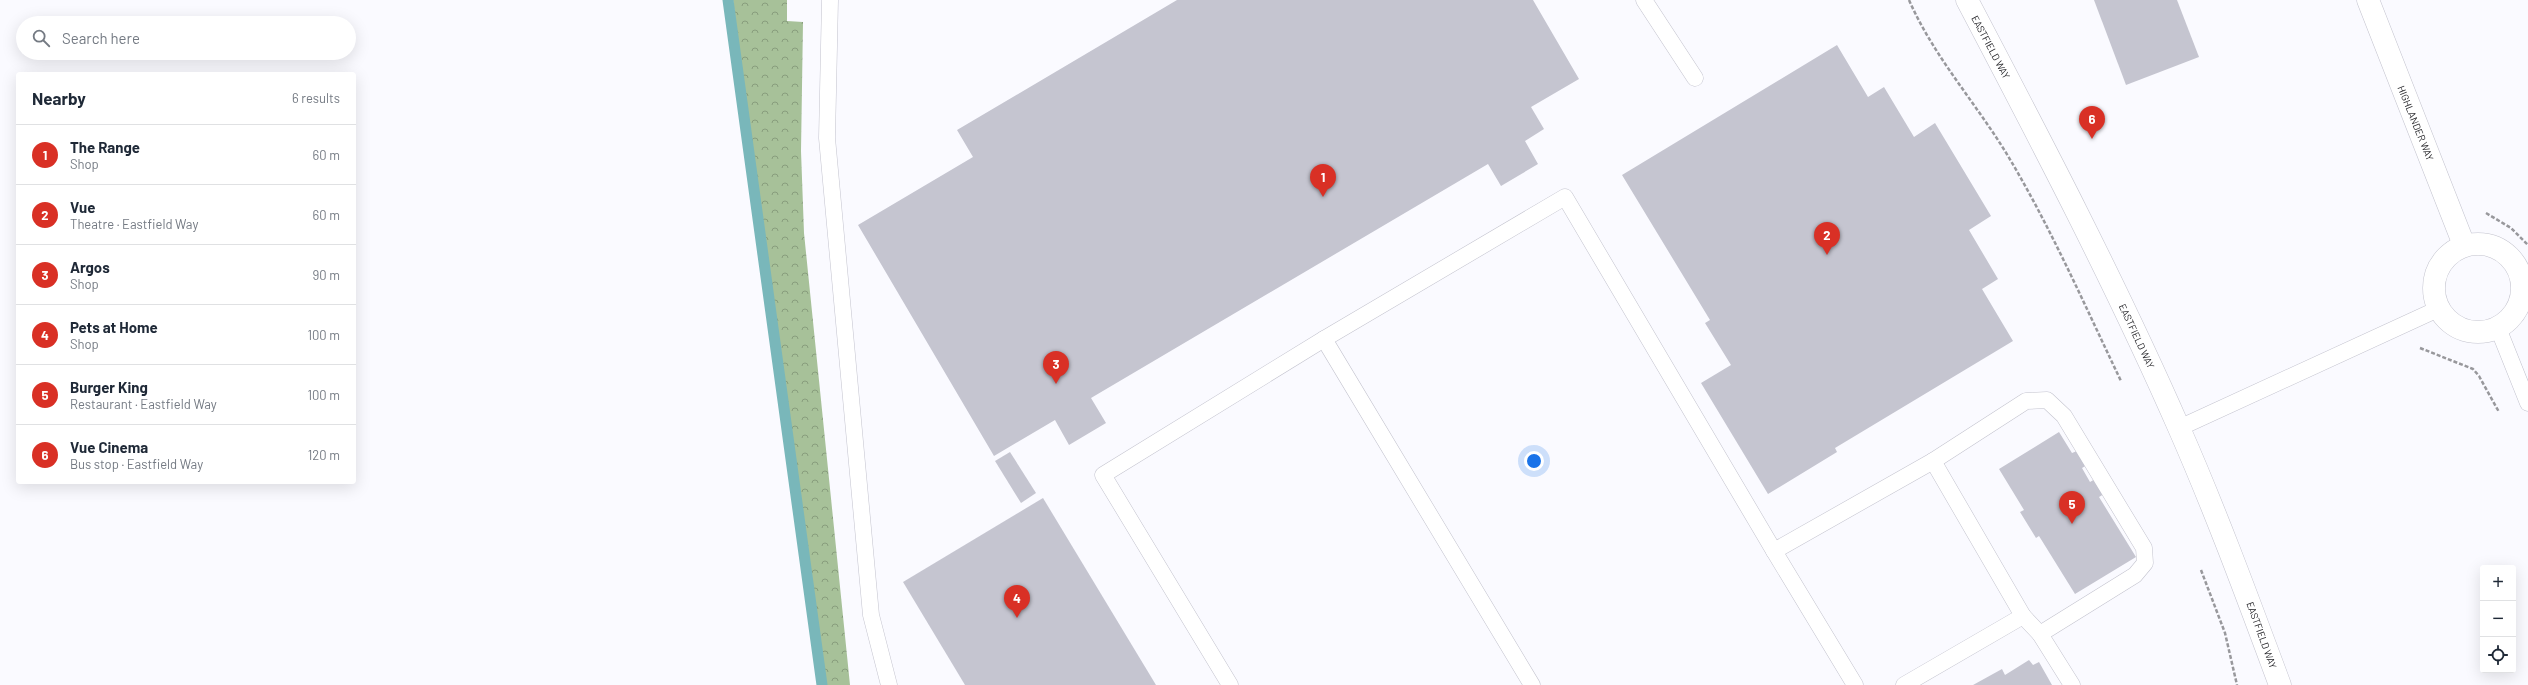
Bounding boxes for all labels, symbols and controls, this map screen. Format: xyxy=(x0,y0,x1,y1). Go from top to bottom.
street label: EASTFIELD WAY xyxy=(1969,13,2013,81)
search box xyxy=(16,16,356,60)
icon: search xyxy=(30,27,52,49)
text: Search here xyxy=(62,29,140,47)
street label: HIGHLANDER WAY xyxy=(2395,84,2437,163)
text: Nearby xyxy=(32,88,86,108)
text: 6 results xyxy=(292,90,340,106)
pin: 6 xyxy=(2079,106,2105,139)
text: The Range xyxy=(70,138,140,156)
text: 1 xyxy=(43,147,47,163)
text: 60 m xyxy=(313,147,340,163)
text: Shop xyxy=(70,156,99,172)
pin: 1 xyxy=(1310,164,1336,197)
text: Vue xyxy=(70,198,95,216)
text: 2 xyxy=(41,207,49,223)
text: 60 m xyxy=(313,207,340,223)
text: Theatre · Eastfield Way xyxy=(70,216,198,232)
pin: 2 xyxy=(1814,222,1840,255)
text: Argos xyxy=(70,258,110,276)
text: 3 xyxy=(41,267,49,283)
text: 90 m xyxy=(313,267,340,283)
text: Shop xyxy=(70,276,99,292)
street label: EASTFIELD WAY xyxy=(2117,302,2157,371)
text: Pets at Home xyxy=(70,318,158,336)
text: 4 xyxy=(41,327,49,343)
text: 100 m xyxy=(307,327,340,343)
text: Shop xyxy=(70,336,99,352)
pin: 3 xyxy=(1043,351,1069,384)
text: Burger King xyxy=(70,378,148,396)
text: 5 xyxy=(41,387,49,403)
text: 100 m xyxy=(307,387,340,403)
text: Restaurant · Eastfield Way xyxy=(70,396,217,412)
text: Vue Cinema xyxy=(70,438,148,456)
text: 6 xyxy=(42,447,48,463)
text: 120 m xyxy=(308,447,340,463)
your location xyxy=(1524,451,1544,471)
text: Bus stop · Eastfield Way xyxy=(70,456,203,472)
pin: 5 xyxy=(2059,491,2085,524)
map controls xyxy=(2480,565,2516,673)
button: + xyxy=(2480,565,2516,601)
pin: 4 xyxy=(1004,585,1030,618)
street label: EASTFIELD WAY xyxy=(2244,600,2280,670)
button: − xyxy=(2480,601,2516,637)
button: locate xyxy=(2480,637,2516,673)

